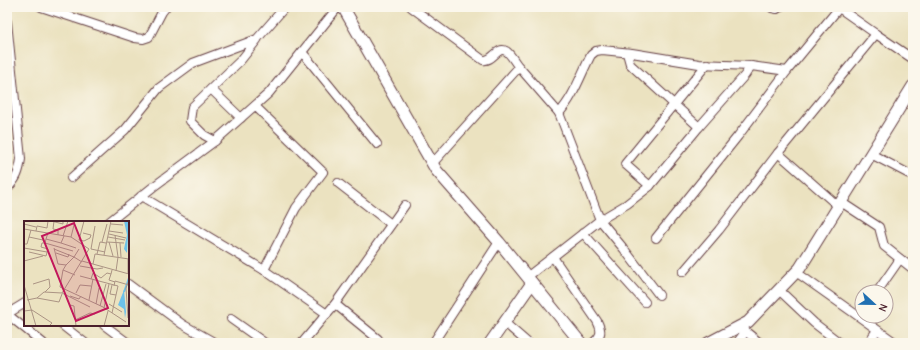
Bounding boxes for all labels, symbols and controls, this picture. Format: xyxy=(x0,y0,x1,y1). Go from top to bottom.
inset map xyxy=(24,221,129,326)
north arrow xyxy=(854,284,894,324)
text: N xyxy=(875,302,890,313)

